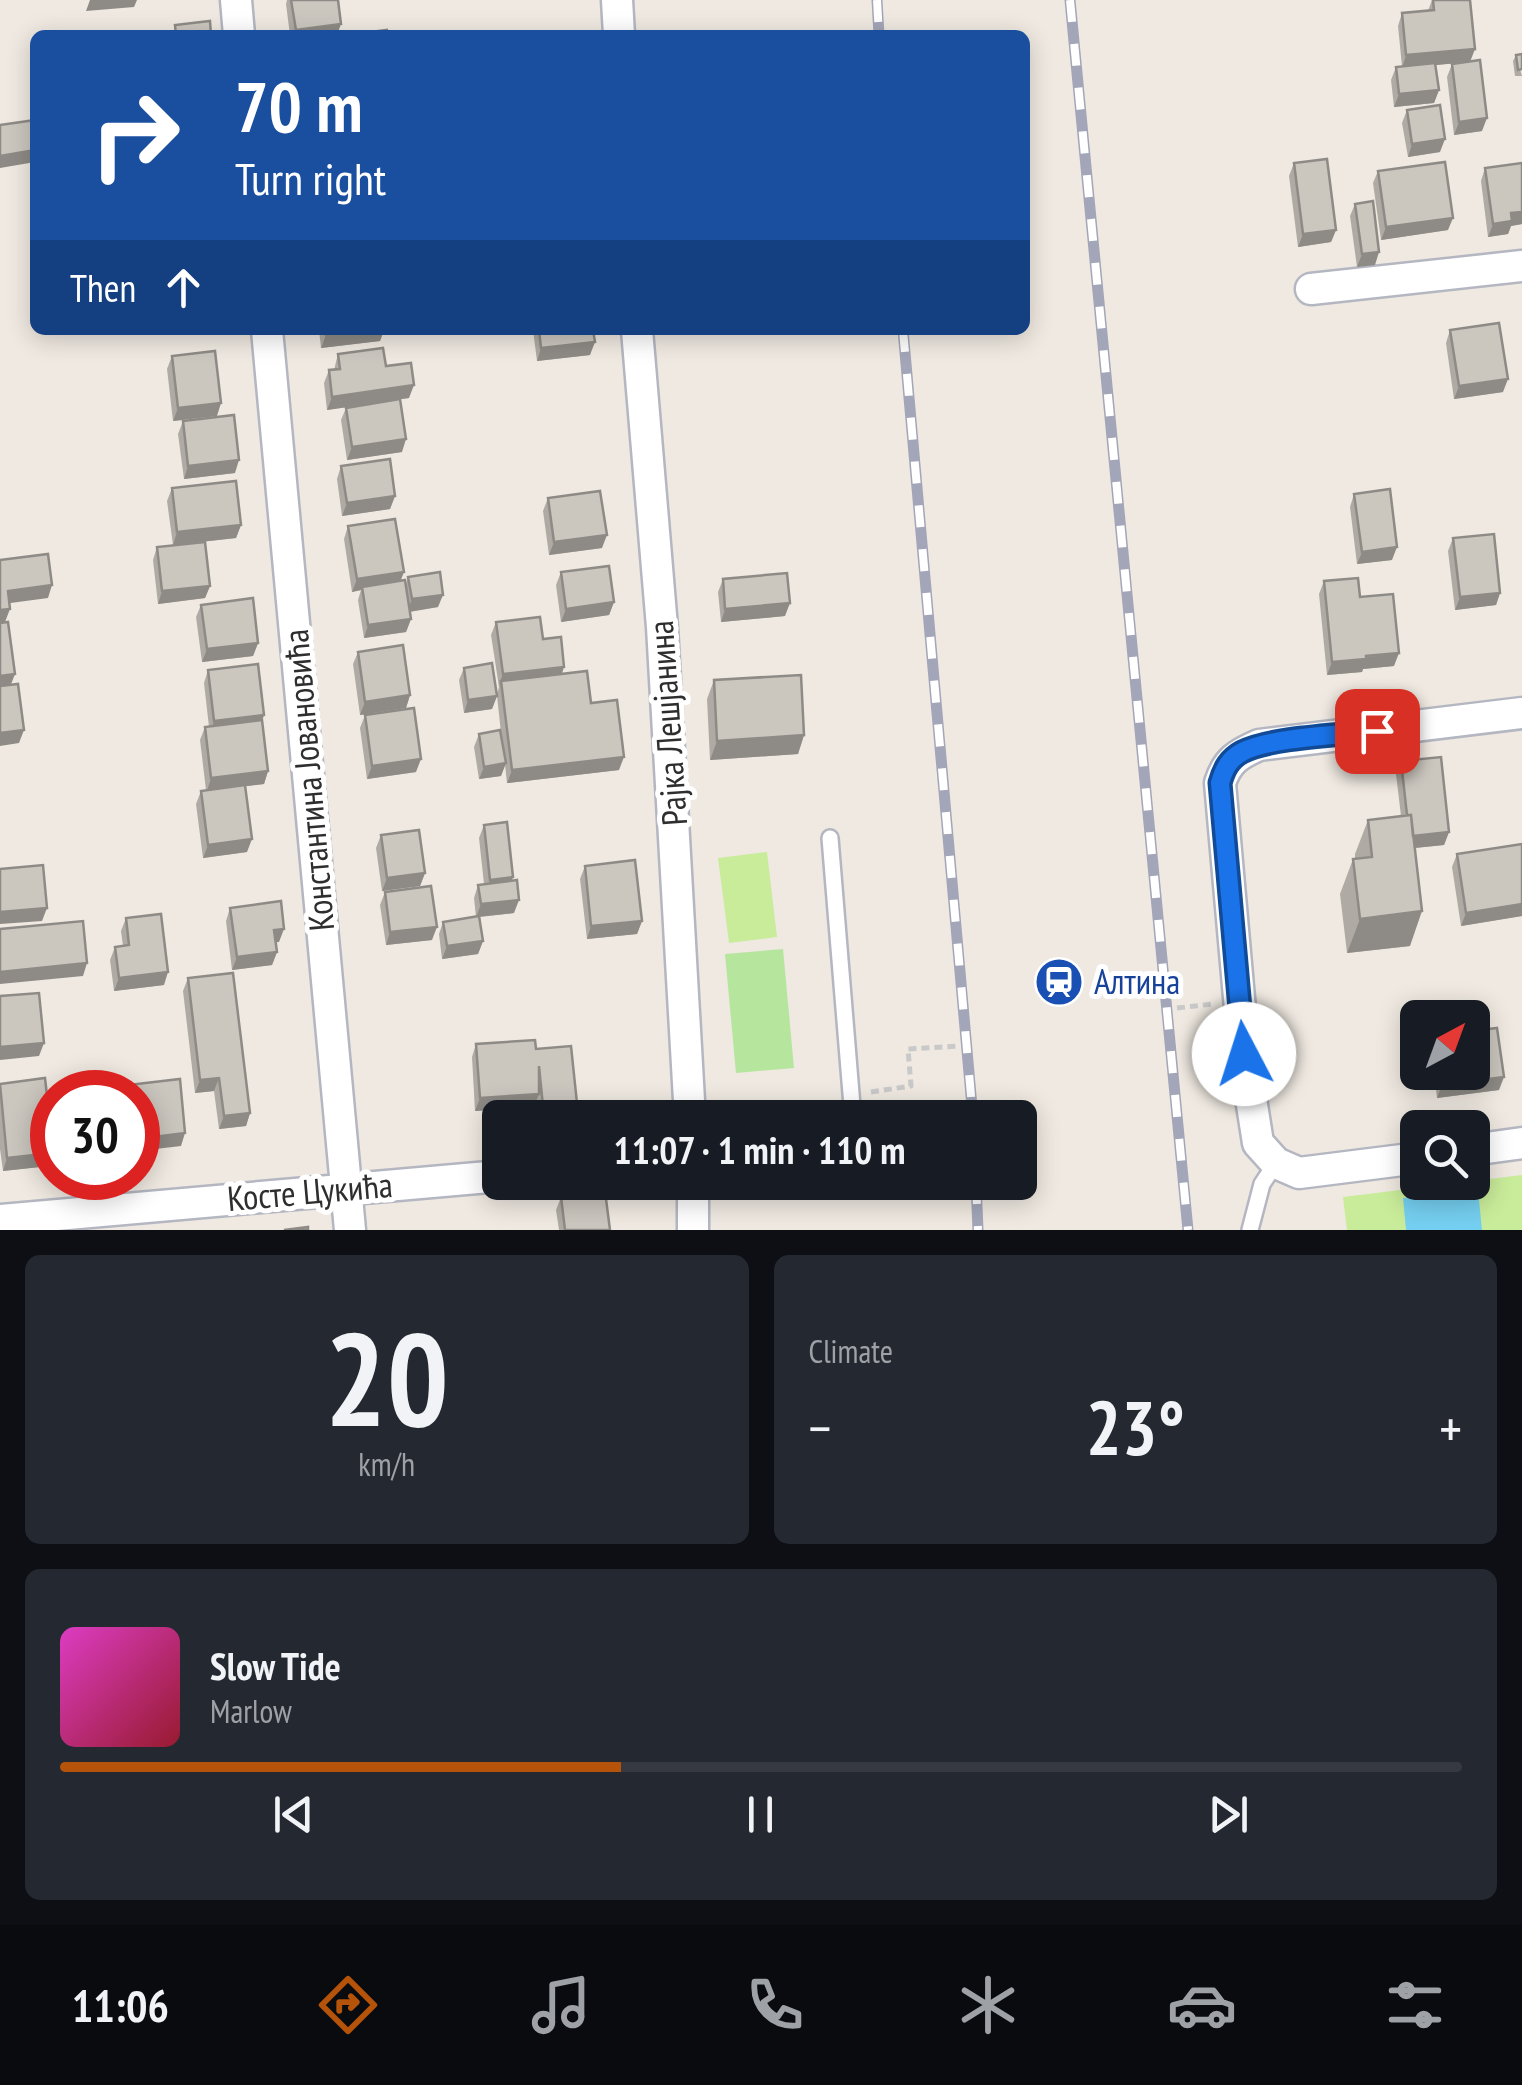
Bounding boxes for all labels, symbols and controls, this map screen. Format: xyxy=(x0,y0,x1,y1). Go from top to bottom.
text: 70 m xyxy=(235,61,363,151)
icon: right xyxy=(70,70,200,200)
text: Turn right xyxy=(235,149,386,207)
icon: ahead xyxy=(156,260,211,315)
text: Then xyxy=(70,263,136,312)
street label: Рајка Лешјанина xyxy=(637,619,697,827)
street label: Константина Јовановића xyxy=(272,627,344,933)
pin xyxy=(1335,689,1420,774)
icon: arrive xyxy=(1350,704,1405,759)
station icon: Алтина xyxy=(1033,956,1085,1008)
place label: Алтина xyxy=(1094,958,1180,1004)
north arrow xyxy=(1400,1000,1490,1090)
map controls xyxy=(1400,1000,1490,1200)
position arrow xyxy=(1192,1002,1296,1106)
speed limit sign: 30 xyxy=(30,1070,160,1200)
button: search xyxy=(1400,1110,1490,1200)
text: 11:07 · 1 min · 110 m xyxy=(613,1125,906,1174)
street label: Косте Цукића xyxy=(225,1161,394,1221)
text: 20 xyxy=(325,1294,449,1462)
text: Climate xyxy=(809,1330,893,1372)
text: 23° xyxy=(1086,1379,1185,1476)
text: − xyxy=(809,1392,831,1463)
text: + xyxy=(1439,1392,1462,1463)
text: km/h xyxy=(358,1443,415,1485)
text: Slow Tide xyxy=(210,1641,341,1690)
text: Marlow xyxy=(210,1690,292,1732)
icon: previous xyxy=(266,1787,321,1842)
icon: pause xyxy=(733,1787,788,1842)
icon: next xyxy=(1201,1787,1256,1842)
icon: directions xyxy=(313,1970,383,2040)
icon: music xyxy=(526,1970,596,2040)
icon: phone xyxy=(740,1970,810,2040)
icon: climate xyxy=(953,1970,1023,2040)
icon: car xyxy=(1167,1970,1237,2040)
icon: filters xyxy=(1380,1970,1450,2040)
text: 11:06 xyxy=(72,1976,169,2034)

